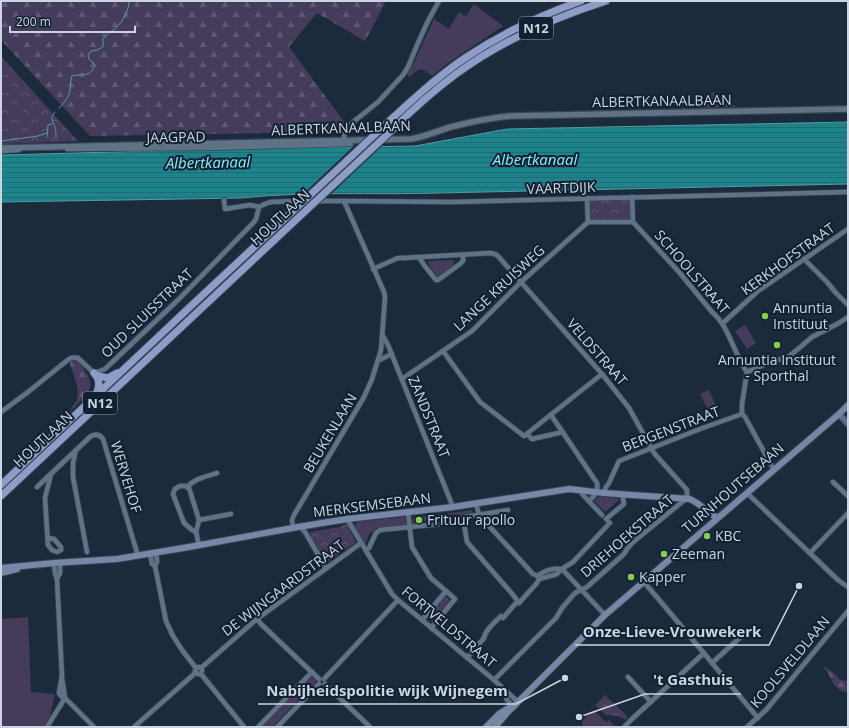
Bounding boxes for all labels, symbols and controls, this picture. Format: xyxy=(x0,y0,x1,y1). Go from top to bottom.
scale bar xyxy=(10,8,135,34)
text: 200 m xyxy=(16,13,51,30)
road number: N12 xyxy=(519,17,553,39)
street label: ALBERTKANAALBAAN xyxy=(592,90,732,111)
street label: ALBERTKANAALBAAN xyxy=(271,116,411,139)
street label: JAAGPAD xyxy=(144,126,206,147)
water label: Albertkanaal xyxy=(492,149,578,169)
water label: Albertkanaal xyxy=(165,151,252,173)
street label: VAARTDIJK xyxy=(526,177,596,198)
street label: HOUTLAAN xyxy=(246,184,313,249)
street label: KERKHOFSTRAAT xyxy=(737,218,839,299)
street label: SCHOOLSTRAAT xyxy=(651,226,734,318)
street label: LANGE KRUISWEG xyxy=(449,240,548,335)
street label: OUD SLUISSTRAAT xyxy=(96,264,197,362)
place label: Annuntia Instituut xyxy=(773,298,833,333)
marker: Annuntia Instituut xyxy=(760,311,770,321)
street label: VELDSTRAAT xyxy=(563,314,632,389)
marker: Annuntia Instituut - Sporthal xyxy=(772,340,782,350)
place label: Annuntia Instituut - Sporthal xyxy=(718,350,836,385)
street label: ZANDSTRAAT xyxy=(404,373,455,461)
street label: BEUKENLAAN xyxy=(298,389,361,476)
road number: N12 xyxy=(83,392,117,414)
street label: BERGENSTRAAT xyxy=(619,401,723,456)
street label: HOUTLAAN xyxy=(9,406,76,471)
street label: TURNHOUTSEBAAN xyxy=(678,438,788,537)
street label: WERVEHOF xyxy=(107,439,146,515)
street label: MERKSEMSEBAAN xyxy=(312,488,432,521)
street label: DRIEHOEKSTRAAT xyxy=(576,490,677,581)
place label: Frituur apollo xyxy=(427,510,515,529)
marker: Frituur apollo xyxy=(414,515,424,525)
place label: KBC xyxy=(715,526,742,545)
marker: KBC xyxy=(702,531,712,541)
street label: DE WIJNGAARDSTRAAT xyxy=(218,535,348,640)
place label: Zeeman xyxy=(672,544,725,563)
marker: Zeeman xyxy=(659,549,669,559)
place label: Kapper xyxy=(639,567,686,586)
marker: Kapper xyxy=(626,572,636,582)
street label: FORTVELDSTRAAT xyxy=(398,582,501,672)
street label: KOOLSVELDLAAN xyxy=(746,612,834,712)
callout: Onze-Lieve-Vrouwekerk xyxy=(575,618,769,645)
text: Onze-Lieve-Vrouwekerk xyxy=(583,621,762,641)
callout: 't Gasthuis xyxy=(645,667,741,694)
text: 't Gasthuis xyxy=(653,669,733,689)
callout: Nabijheidspolitie wijk Wijnegem xyxy=(258,677,516,704)
text: Nabijheidspolitie wijk Wijnegem xyxy=(266,680,508,700)

